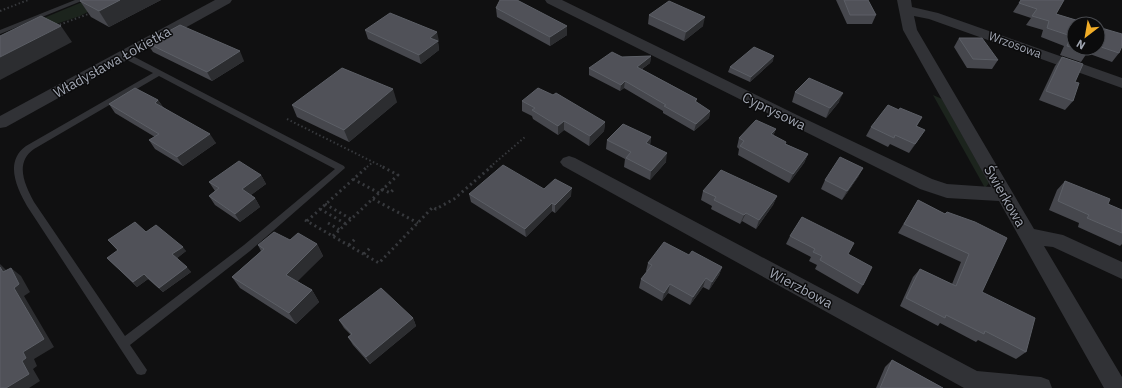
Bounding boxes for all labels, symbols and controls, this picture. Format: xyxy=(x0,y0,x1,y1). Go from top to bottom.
north arrow xyxy=(1066,16,1106,56)
street label: Władysława Łokietka xyxy=(50,22,174,102)
street label: Wrzosowa xyxy=(987,28,1044,61)
text: N xyxy=(1074,37,1088,53)
street label: Cyprysowa xyxy=(739,88,809,134)
street label: Świerkowa xyxy=(980,161,1031,230)
street label: Wierzbowa xyxy=(766,264,836,312)

